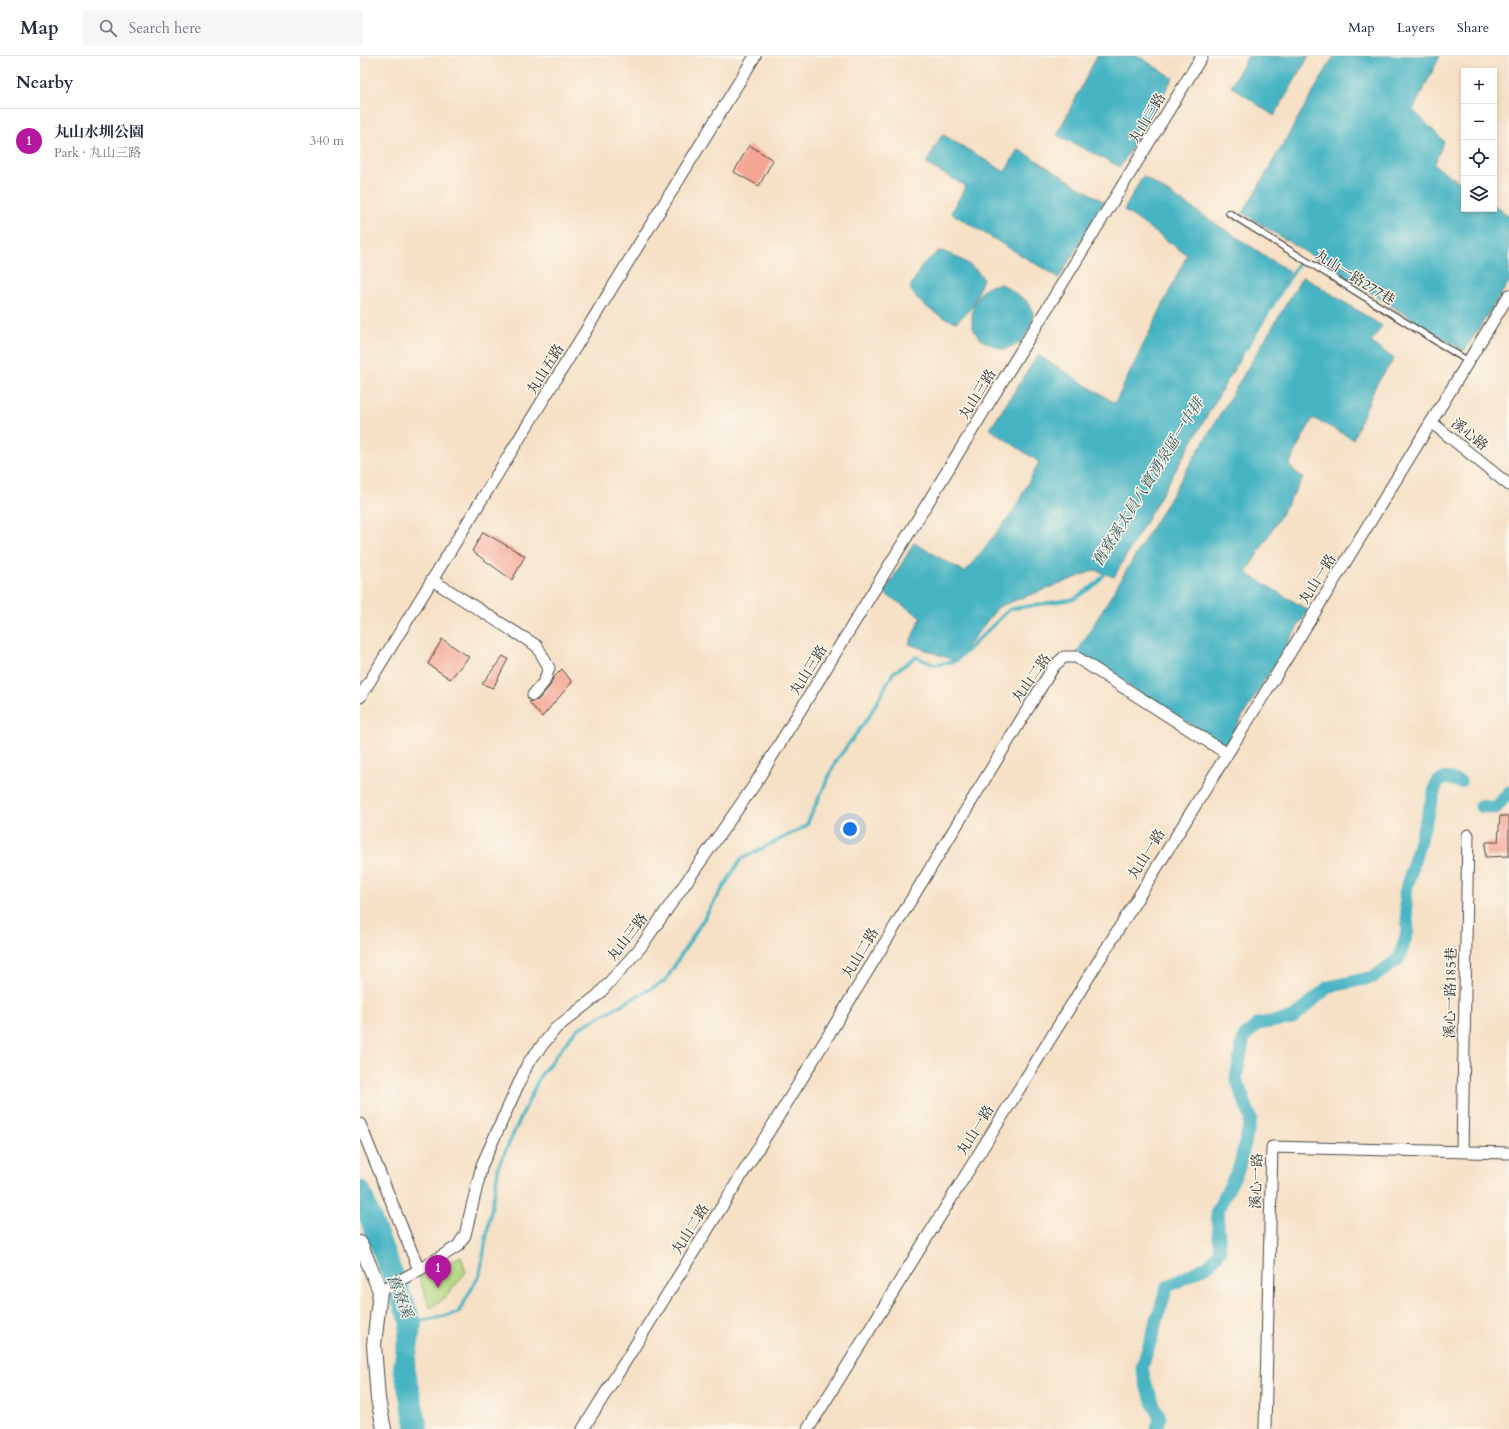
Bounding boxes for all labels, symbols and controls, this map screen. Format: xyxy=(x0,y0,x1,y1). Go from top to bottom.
search box xyxy=(83,10,363,46)
text: Map xyxy=(20,15,59,41)
icon: search xyxy=(97,17,119,39)
text: Search here xyxy=(129,18,201,38)
text: Map xyxy=(1348,18,1375,37)
text: Layers xyxy=(1397,18,1435,37)
text: Share xyxy=(1457,18,1489,37)
map controls xyxy=(1461,68,1497,212)
button: + xyxy=(1461,68,1497,104)
text: Nearby xyxy=(16,71,73,94)
street label: 丸山三路 xyxy=(1125,89,1170,147)
button: − xyxy=(1461,104,1497,140)
text: 丸山水圳公園 xyxy=(54,122,144,142)
text: 1 xyxy=(26,132,32,150)
text: 340 m xyxy=(310,132,344,150)
button: locate xyxy=(1461,140,1497,176)
text: Park · 丸山三路 xyxy=(54,144,141,162)
button: layers xyxy=(1461,176,1497,212)
street label: 丸山一路277巷 xyxy=(1311,245,1399,310)
street label: 丸山五路 xyxy=(523,340,568,398)
street label: 丸山三路 xyxy=(955,365,1000,423)
water label: 舊寮溪太員八寶湧泉區一中排 xyxy=(1088,392,1209,570)
street label: 溪心路 xyxy=(1447,414,1492,455)
street label: 丸山一路 xyxy=(1295,550,1340,608)
street label: 丸山三路 xyxy=(786,641,831,699)
street label: 丸山二路 xyxy=(1008,650,1055,707)
your location xyxy=(840,819,860,839)
street label: 丸山一路 xyxy=(1124,825,1169,883)
street label: 丸山三路 xyxy=(603,909,652,965)
street label: 丸山二路 xyxy=(838,924,883,982)
street label: 溪心一路185巷 xyxy=(1440,947,1461,1039)
street label: 丸山一路 xyxy=(953,1101,998,1159)
street label: 溪心一路 xyxy=(1246,1153,1267,1209)
street label: 丸山二路 xyxy=(668,1200,713,1258)
pin: 1 xyxy=(425,1255,451,1288)
water label: 舊寮溪 xyxy=(383,1271,418,1322)

